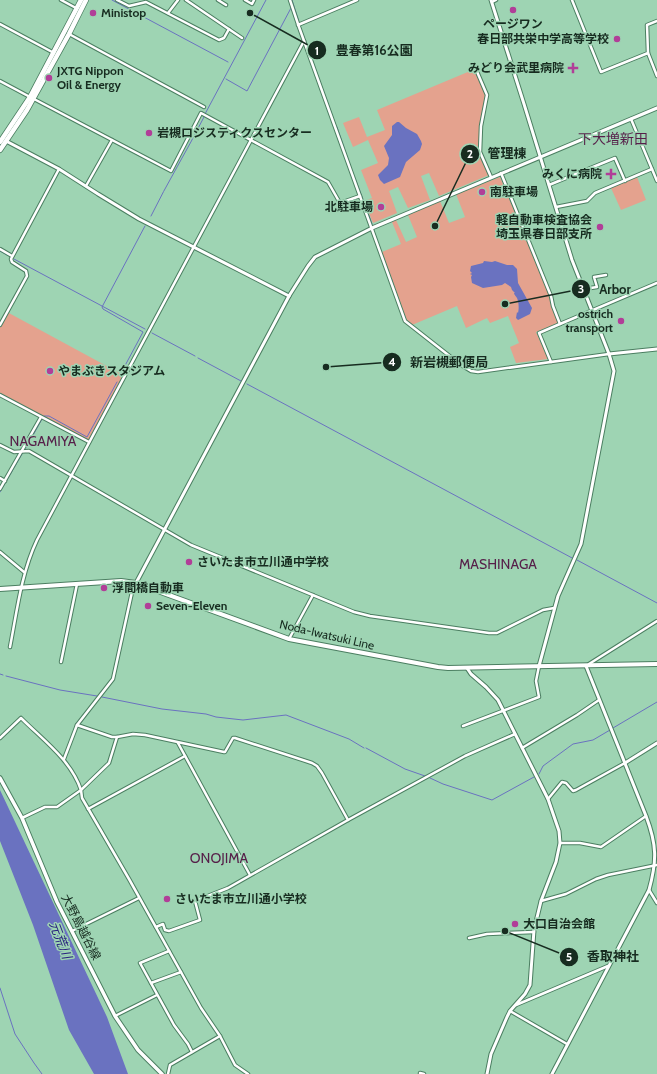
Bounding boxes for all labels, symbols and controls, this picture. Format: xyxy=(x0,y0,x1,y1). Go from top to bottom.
place label: Ministop xyxy=(101,5,146,20)
marker: ページワン xyxy=(508,5,518,15)
marker: Ministop xyxy=(88,8,98,18)
place label: ページワン xyxy=(483,16,543,31)
place label: 春日部共栄中学高等学校 xyxy=(477,31,609,46)
marker: 春日部共栄中学高等学校 xyxy=(612,34,622,44)
callout: 豊春第16公園 xyxy=(307,38,420,63)
text: 豊春第16公園 xyxy=(335,42,413,58)
text: 1 xyxy=(315,43,319,58)
place label: みどり会武里病院 xyxy=(468,60,564,75)
marker: みどり会武里病院 xyxy=(567,62,579,74)
place label: JXTG Nippon Oil & Energy xyxy=(56,63,124,92)
marker: JXTG Nippon Oil & Energy xyxy=(44,73,54,83)
place label: 岩槻ロジスティクスセンター xyxy=(157,125,312,140)
marker: 岩槻ロジスティクスセンター xyxy=(144,128,154,138)
district label: 下大増新田 xyxy=(578,130,648,148)
callout: 管理棟 xyxy=(460,141,535,166)
text: 管理棟 xyxy=(487,145,527,161)
text: 2 xyxy=(467,146,473,161)
place label: みくに病院 xyxy=(542,166,602,181)
marker: みくに病院 xyxy=(605,168,617,180)
place label: 南駐車場 xyxy=(490,184,538,199)
marker: 南駐車場 xyxy=(477,187,487,197)
place label: 北駐車場 xyxy=(325,199,373,214)
marker: 北駐車場 xyxy=(376,202,386,212)
place label: 軽自動車検査協会 埼玉県春日部支所 xyxy=(496,212,592,241)
marker: 軽自動車検査協会 埼玉県春日部支所 xyxy=(595,222,605,232)
callout: Arbor xyxy=(571,276,639,301)
text: 3 xyxy=(578,281,584,296)
text: Arbor xyxy=(599,281,631,297)
place label: ostrich transport xyxy=(566,306,613,335)
marker: ostrich transport xyxy=(616,316,626,326)
callout: 新岩槻郵便局 xyxy=(382,350,496,375)
text: 4 xyxy=(388,354,396,369)
text: 新岩槻郵便局 xyxy=(410,354,488,370)
place label: やまぶきスタジアム xyxy=(58,363,165,378)
marker: やまぶきスタジアム xyxy=(45,366,55,376)
district label: NAGAMIYA xyxy=(10,432,77,450)
place label: さいたま市立川通中学校 xyxy=(197,554,329,569)
district label: MASHINAGA xyxy=(459,555,537,573)
marker: さいたま市立川通中学校 xyxy=(184,557,194,567)
place label: 浮間橋自動車 xyxy=(112,580,184,595)
marker: 浮間橋自動車 xyxy=(99,583,109,593)
place label: Seven-Eleven xyxy=(156,598,227,613)
marker: Seven-Eleven xyxy=(143,601,153,611)
street label: Noda-Iwatsuki Line xyxy=(278,616,376,653)
district label: ONOJIMA xyxy=(190,849,249,867)
street label: 大野島越谷線 xyxy=(58,891,104,962)
place label: さいたま市立川通小学校 xyxy=(175,891,307,906)
marker: さいたま市立川通小学校 xyxy=(162,894,172,904)
place label: 大口自治会館 xyxy=(523,916,595,931)
water label: 元荒川 xyxy=(47,919,76,963)
marker: 大口自治会館 xyxy=(510,919,520,929)
callout: 香取神社 xyxy=(559,944,647,969)
text: 香取神社 xyxy=(587,948,639,964)
text: 5 xyxy=(566,949,572,964)

